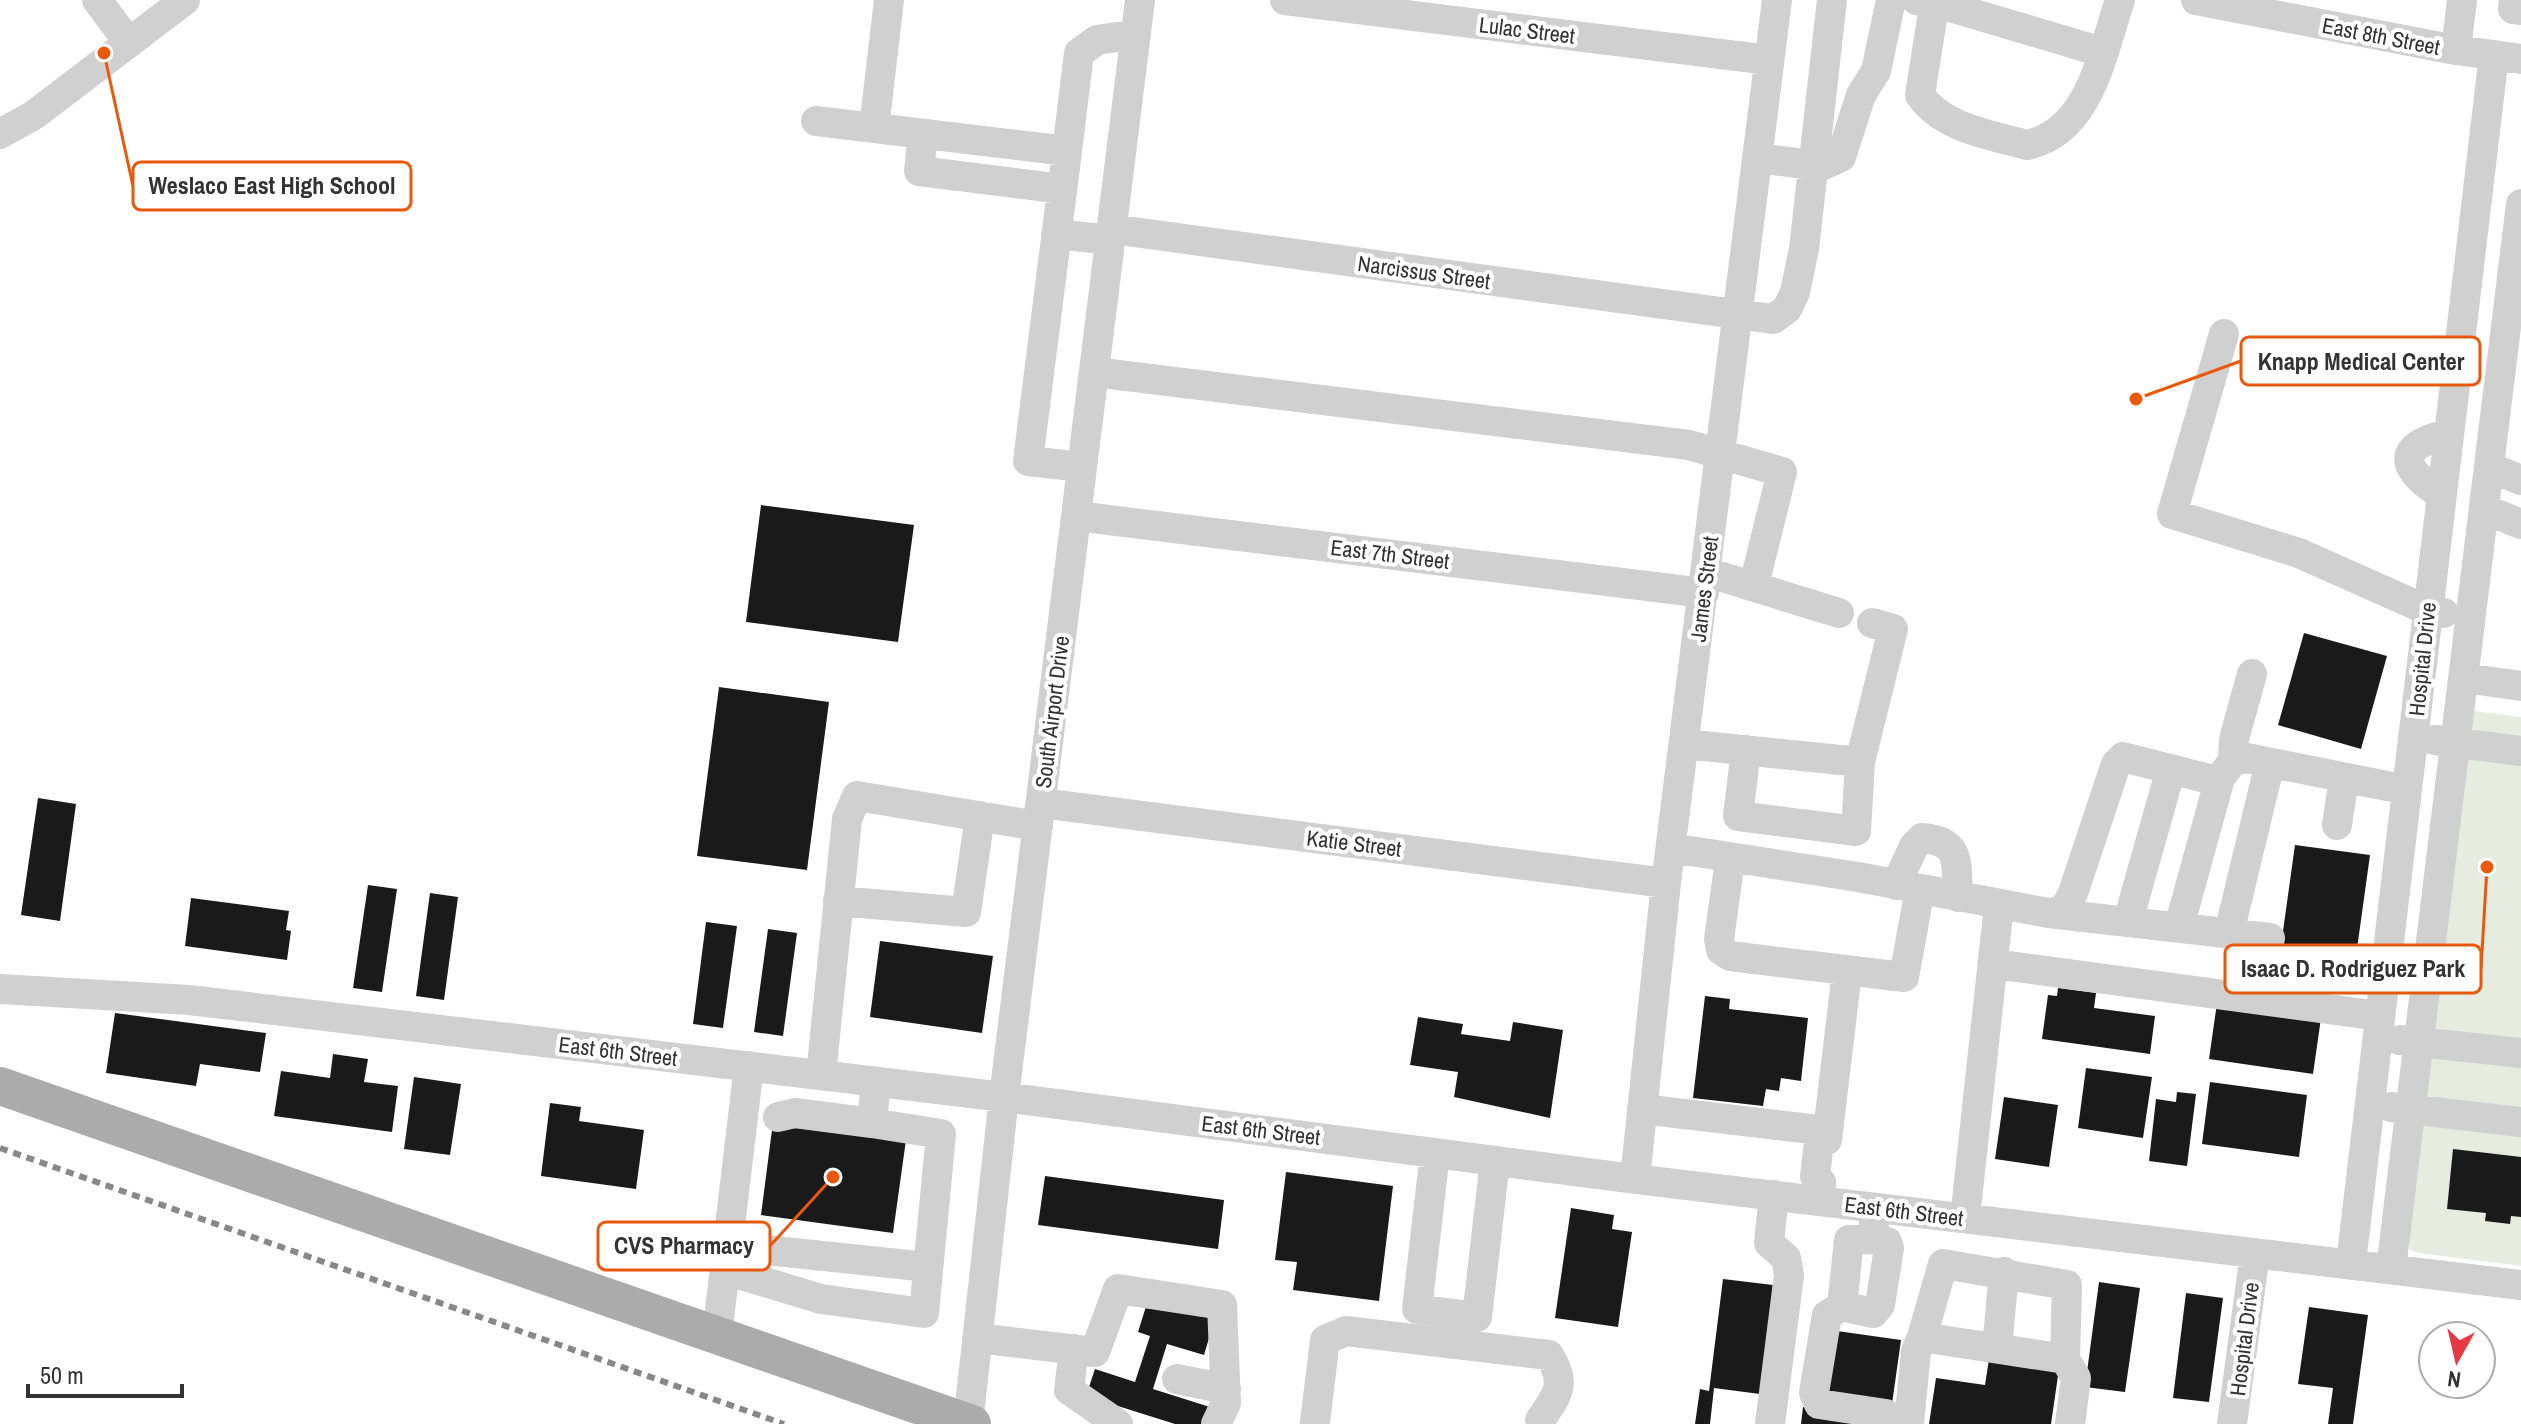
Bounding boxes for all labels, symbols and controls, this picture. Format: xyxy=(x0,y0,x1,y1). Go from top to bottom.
street label: Lulac Street xyxy=(1477,9,1577,51)
street label: East 8th Street xyxy=(2320,10,2442,62)
callout: Weslaco East High School xyxy=(133,162,411,210)
text: Weslaco East High School xyxy=(149,169,395,201)
street label: Narcissus Street xyxy=(1356,248,1492,296)
callout: Knapp Medical Center xyxy=(2241,337,2480,385)
text: Knapp Medical Center xyxy=(2258,345,2465,377)
street label: East 7th Street xyxy=(1329,532,1451,576)
street label: James Street xyxy=(1683,534,1725,644)
street label: Hospital Drive xyxy=(2401,601,2443,717)
street label: South Airport Drive xyxy=(1028,634,1076,790)
street label: Katie Street xyxy=(1305,822,1403,864)
callout: Isaac D. Rodriguez Park xyxy=(2225,945,2481,993)
text: Isaac D. Rodriguez Park xyxy=(2241,952,2465,984)
street label: East 6th Street xyxy=(557,1029,679,1073)
street label: East 6th Street xyxy=(1200,1108,1322,1152)
street label: East 6th Street xyxy=(1843,1189,1965,1233)
callout: CVS Pharmacy xyxy=(598,1222,770,1270)
text: CVS Pharmacy xyxy=(614,1229,754,1261)
street label: Hospital Drive xyxy=(2222,1280,2266,1398)
north arrow xyxy=(2417,1320,2497,1400)
scale bar xyxy=(28,1348,182,1398)
text: 50 m xyxy=(40,1359,84,1391)
text: N xyxy=(2446,1364,2463,1396)

